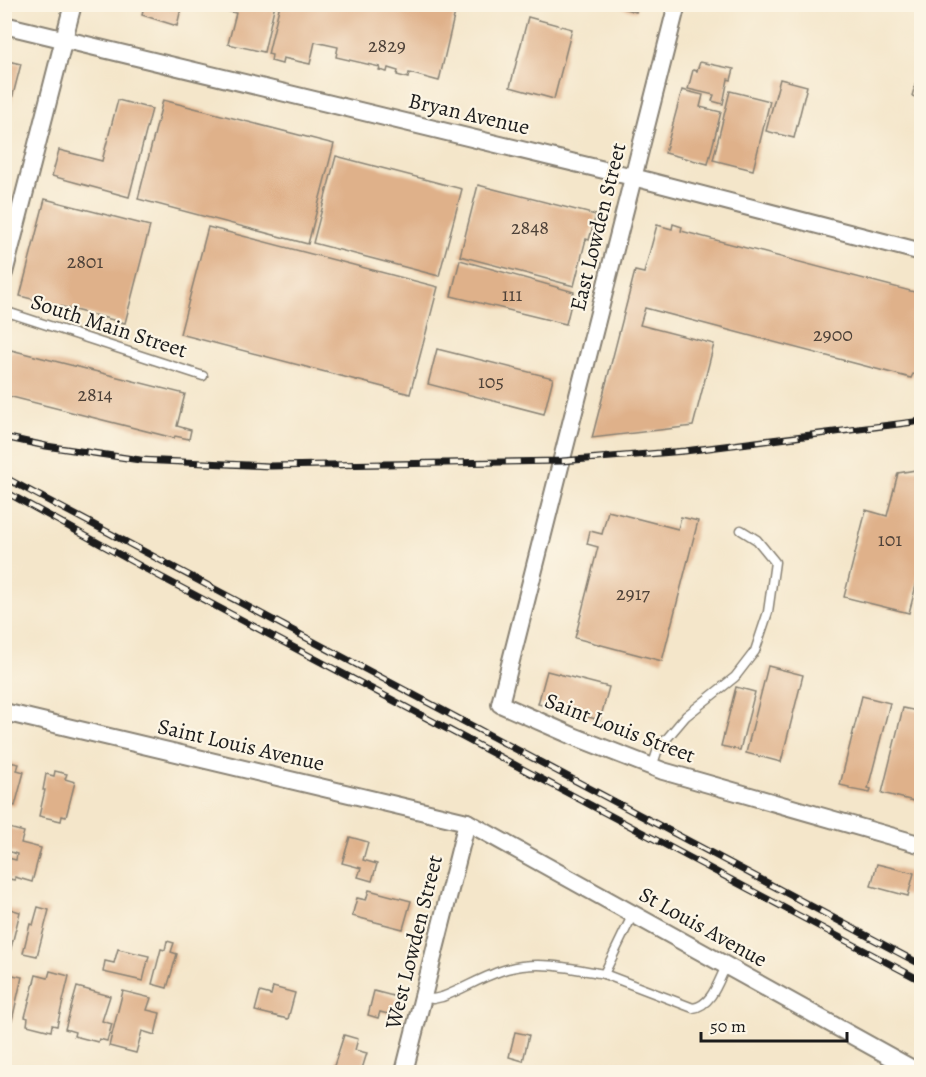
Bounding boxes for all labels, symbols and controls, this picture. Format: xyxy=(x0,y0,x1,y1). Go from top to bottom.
house number: 2829 xyxy=(368,32,406,59)
street label: Bryan Avenue xyxy=(406,86,532,142)
street label: East Lowden Street xyxy=(563,140,633,314)
house number: 2848 xyxy=(511,214,549,241)
house number: 2801 xyxy=(67,248,104,275)
house number: 111 xyxy=(502,281,522,308)
street label: South Main Street xyxy=(27,287,191,365)
house number: 2900 xyxy=(813,321,853,348)
house number: 105 xyxy=(478,368,504,395)
house number: 2814 xyxy=(77,381,113,408)
house number: 101 xyxy=(878,526,902,553)
house number: 2917 xyxy=(616,580,651,607)
street label: Saint Louis Street xyxy=(540,686,700,770)
street label: Saint Louis Avenue xyxy=(155,711,327,779)
street label: West Lowden Street xyxy=(378,852,450,1033)
street label: St Louis Avenue xyxy=(634,879,772,975)
scale bar xyxy=(701,1005,846,1043)
text: 50 m xyxy=(710,1014,746,1038)

